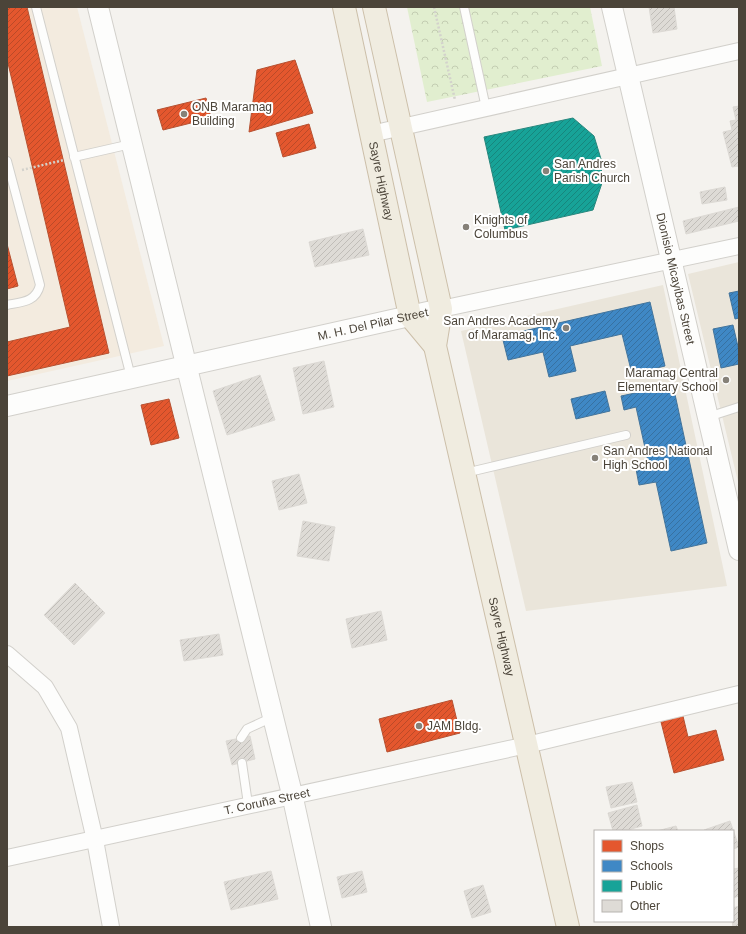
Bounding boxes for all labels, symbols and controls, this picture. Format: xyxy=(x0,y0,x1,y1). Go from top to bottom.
place label: ONB Maramag Building xyxy=(192,100,272,128)
marker: ONB Maramag Building xyxy=(179,109,189,119)
street label: Sayre Highway xyxy=(366,140,396,222)
place label: San Andres Parish Church xyxy=(554,157,630,185)
marker: San Andres Parish Church xyxy=(541,166,551,176)
street label: Dionisio Micayibas Street xyxy=(653,211,698,347)
place label: Knights of Columbus xyxy=(474,213,528,241)
marker: Knights of Columbus xyxy=(461,222,471,232)
street label: M. H. Del Pilar Street xyxy=(316,305,430,343)
place label: San Andres Academy of Maramag, Inc. xyxy=(443,314,558,342)
marker: San Andres Academy of Maramag, Inc. xyxy=(561,323,571,333)
place label: Maramag Central Elementary School xyxy=(617,366,718,394)
marker: Maramag Central Elementary School xyxy=(721,375,731,385)
place label: San Andres National High School xyxy=(603,444,712,472)
marker: San Andres National High School xyxy=(590,453,600,463)
street label: Sayre Highway xyxy=(486,596,517,678)
place label: JAM Bldg. xyxy=(427,719,482,733)
marker: JAM Bldg. xyxy=(414,721,424,731)
street label: T. Coruña Street xyxy=(223,785,312,818)
legend xyxy=(594,830,734,922)
text: Shops xyxy=(630,839,664,853)
text: Schools xyxy=(630,859,673,873)
text: Public xyxy=(630,879,663,893)
text: Other xyxy=(630,899,660,913)

